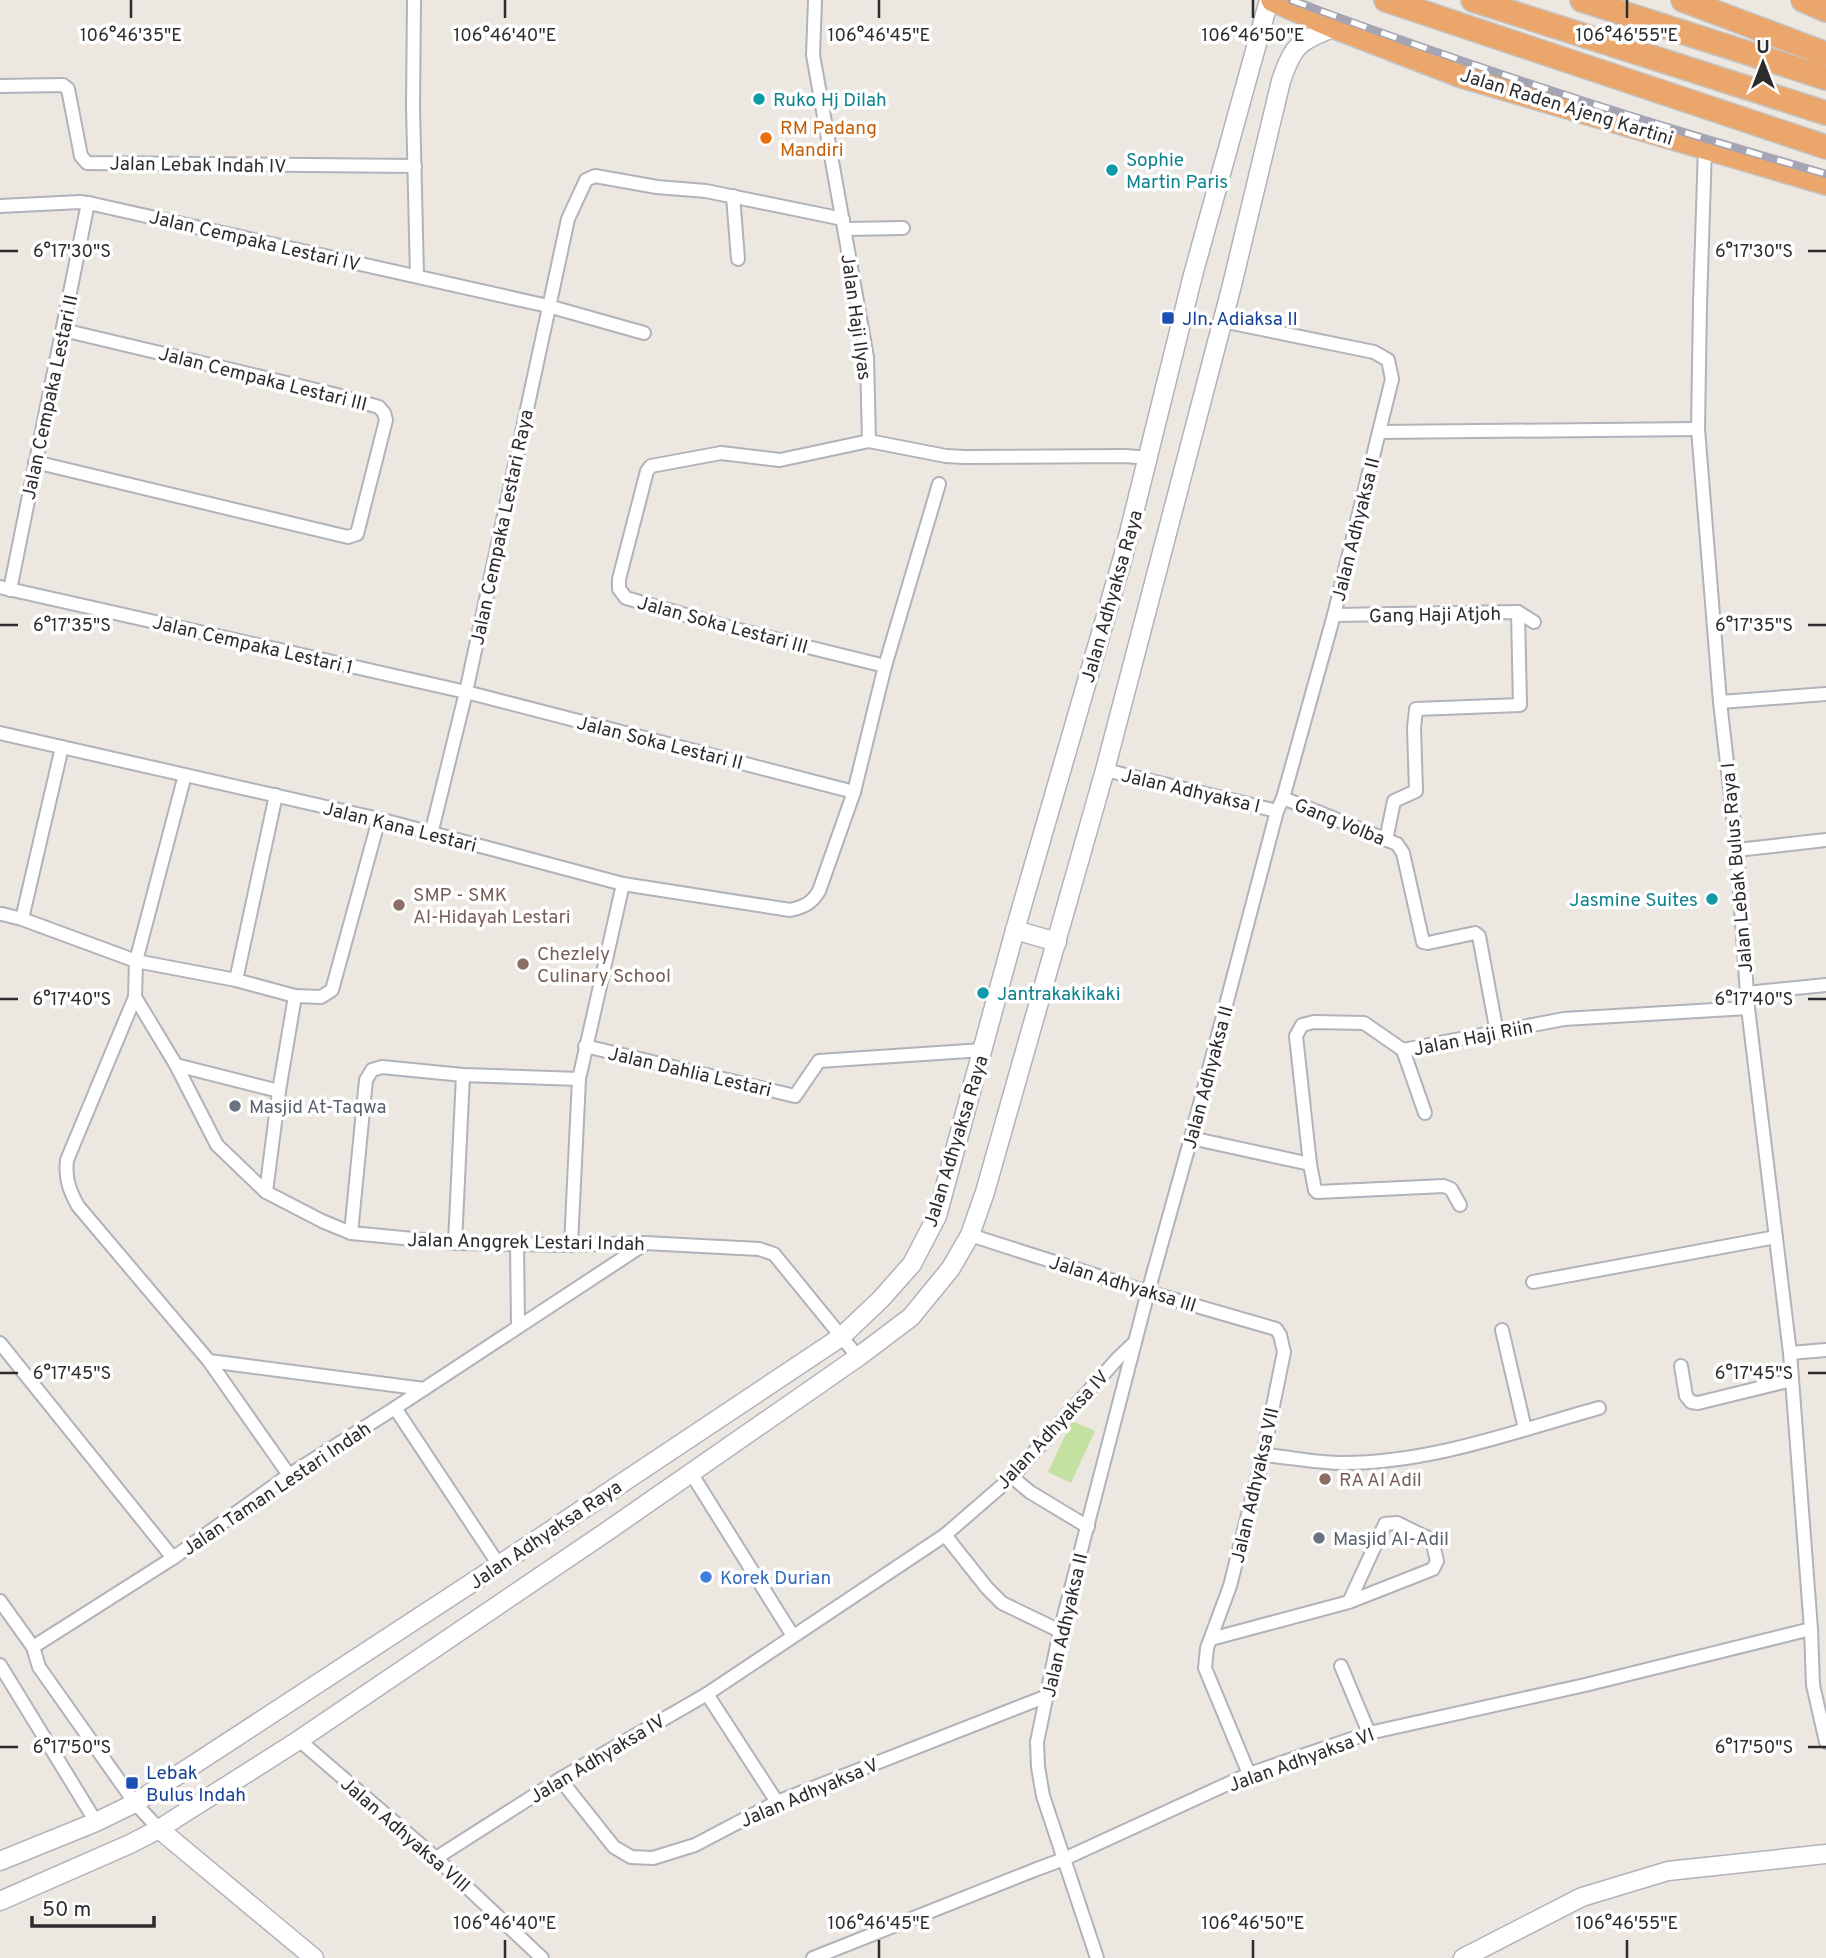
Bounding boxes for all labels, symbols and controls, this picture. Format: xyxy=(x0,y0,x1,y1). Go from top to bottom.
text: 106°46'35"E xyxy=(80,25,182,48)
text: 106°46'40"E xyxy=(454,25,556,48)
text: 106°46'45"E xyxy=(828,25,930,48)
text: 106°46'50"E xyxy=(1202,25,1304,48)
text: 106°46'55"E xyxy=(1576,25,1678,48)
north arrow xyxy=(1728,28,1798,98)
text: U xyxy=(1756,36,1770,60)
street label: Jalan Raden Ajeng Kartini xyxy=(1457,64,1676,152)
place label: Ruko Hj Dilah xyxy=(773,89,887,113)
marker: Ruko Hj Dilah xyxy=(751,91,767,107)
place label: RM Padang Mandiri xyxy=(780,117,877,163)
marker: RM Padang Mandiri xyxy=(758,130,774,146)
place label: Sophie Martin Paris xyxy=(1126,149,1228,195)
street label: Jalan Lebak Indah IV xyxy=(109,152,287,180)
marker: Sophie Martin Paris xyxy=(1104,162,1120,178)
street label: Jalan Cempaka Lestari IV xyxy=(147,206,362,278)
text: 6°17'30"S xyxy=(33,241,111,264)
text: 6°17'30"S xyxy=(1715,241,1793,264)
street label: Jalan Haji Ilyas xyxy=(834,253,876,382)
street label: Jalan Cempaka Lestari II xyxy=(18,293,84,502)
place label: Jln. Adiaksa II xyxy=(1182,308,1298,332)
marker: Jln. Adiaksa II xyxy=(1160,310,1176,326)
street label: Jalan Cempaka Lestari III xyxy=(156,342,369,417)
street label: Jalan Cempaka Lestari Raya xyxy=(466,407,540,647)
street label: Jalan Adhyaksa II xyxy=(1327,455,1386,604)
street label: Jalan Adhyaksa Raya xyxy=(1077,507,1149,686)
street label: Jalan Soka Lestari III xyxy=(635,592,810,660)
street label: Gang Haji Atjoh xyxy=(1369,603,1501,629)
street label: Jalan Cempaka Lestari 1 xyxy=(150,611,355,681)
text: 6°17'35"S xyxy=(33,615,111,638)
text: 6°17'35"S xyxy=(1715,615,1793,638)
street label: Jalan Soka Lestari II xyxy=(574,712,745,776)
street label: Jalan Lebak Bulus Raya I xyxy=(1717,762,1759,974)
street label: Jalan Adhyaksa I xyxy=(1119,764,1262,820)
street label: Gang Volba xyxy=(1290,794,1388,852)
street label: Jalan Kana Lestari xyxy=(320,797,479,859)
place label: SMP - SMK Al-Hidayah Lestari xyxy=(413,884,571,930)
place label: Jasmine Suites xyxy=(1569,889,1698,913)
marker: Jasmine Suites xyxy=(1704,891,1720,907)
marker: SMP - SMK Al-Hidayah Lestari xyxy=(391,897,407,913)
place label: Chezlely Culinary School xyxy=(537,943,671,989)
marker: Chezlely Culinary School xyxy=(515,956,531,972)
place label: Jantrakakikaki xyxy=(997,983,1121,1007)
marker: Jantrakakikaki xyxy=(975,985,991,1001)
text: 6°17'40"S xyxy=(33,989,111,1012)
text: 6°17'40"S xyxy=(1715,989,1793,1012)
street label: Jalan Adhyaksa II xyxy=(1178,1003,1240,1152)
street label: Jalan Haji Riin xyxy=(1412,1016,1535,1062)
street label: Jalan Dahlia Lestari xyxy=(605,1042,774,1103)
street label: Jalan Adhyaksa Raya xyxy=(919,1053,995,1231)
place label: Masjid At-Taqwa xyxy=(249,1096,386,1120)
marker: Masjid At-Taqwa xyxy=(227,1098,243,1114)
street label: Jalan Anggrek Lestari Indah xyxy=(407,1229,645,1257)
street label: Jalan Adhyaksa III xyxy=(1046,1251,1199,1319)
text: 6°17'45"S xyxy=(33,1363,111,1386)
text: 6°17'45"S xyxy=(1715,1363,1793,1386)
street label: Jalan Adhyaksa IV xyxy=(992,1366,1115,1495)
street label: Jalan Adhyaksa VII xyxy=(1226,1405,1286,1566)
street label: Jalan Taman Lestari Indah xyxy=(178,1417,376,1562)
place label: RA Al Adil xyxy=(1339,1469,1422,1493)
marker: RA Al Adil xyxy=(1317,1471,1333,1487)
street label: Jalan Adhyaksa Raya xyxy=(465,1476,627,1596)
place label: Masjid Al-Adil xyxy=(1333,1528,1449,1552)
marker: Masjid Al-Adil xyxy=(1311,1530,1327,1546)
street label: Jalan Adhyaksa II xyxy=(1038,1551,1094,1700)
place label: Korek Durian xyxy=(720,1567,831,1591)
marker: Korek Durian xyxy=(698,1569,714,1585)
street label: Jalan Adhyaksa IV xyxy=(526,1710,670,1810)
street label: Jalan Adhyaksa VI xyxy=(1225,1723,1378,1798)
text: 6°17'50"S xyxy=(33,1737,111,1760)
text: 6°17'50"S xyxy=(1715,1737,1793,1760)
street label: Jalan Adhyaksa V xyxy=(737,1754,883,1834)
place label: Lebak Bulus Indah xyxy=(146,1762,246,1808)
street label: Jalan Adhyaksa VIII xyxy=(335,1773,475,1898)
marker: Lebak Bulus Indah xyxy=(124,1775,140,1791)
scale bar xyxy=(32,1884,154,1928)
text: 50 m xyxy=(42,1897,91,1924)
text: 106°46'40"E xyxy=(454,1913,556,1936)
text: 106°46'45"E xyxy=(828,1913,930,1936)
text: 106°46'50"E xyxy=(1202,1913,1304,1936)
text: 106°46'55"E xyxy=(1576,1913,1678,1936)

